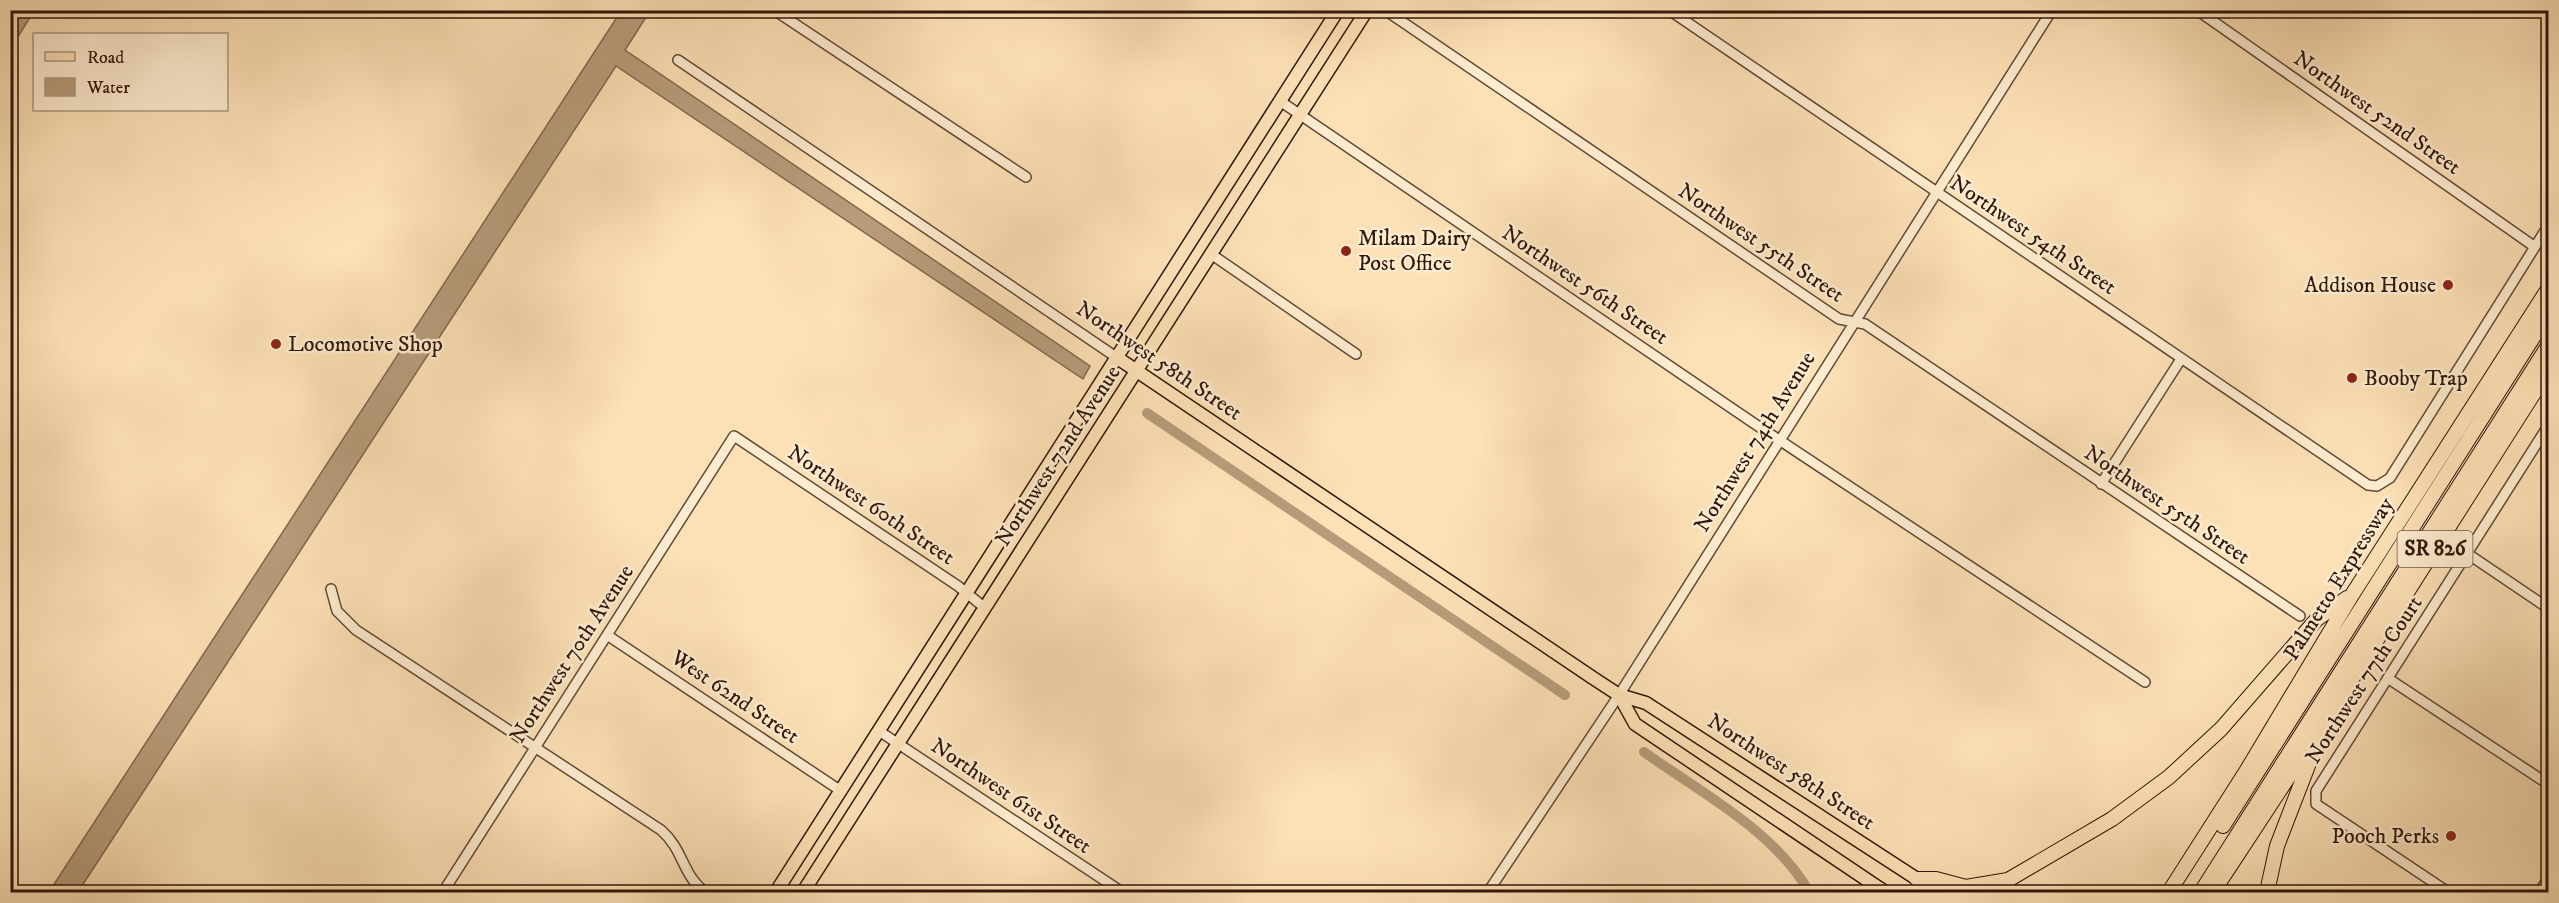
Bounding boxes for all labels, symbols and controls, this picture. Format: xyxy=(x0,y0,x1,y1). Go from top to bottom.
legend xyxy=(33,33,228,111)
street label: Northwest 52nd Street xyxy=(2288,45,2466,181)
text: Road xyxy=(87,47,124,69)
text: Water xyxy=(86,77,130,99)
street label: Northwest 54th Street xyxy=(1945,169,2121,301)
street label: Northwest 55th Street xyxy=(1673,177,1849,309)
street label: Northwest 56th Street xyxy=(1497,219,1673,351)
place label: Milam Dairy Post Office xyxy=(1358,225,1472,277)
marker: Milam Dairy Post Office xyxy=(1339,244,1353,258)
place label: Addison House xyxy=(2304,272,2436,299)
marker: Addison House xyxy=(2441,278,2455,292)
street label: Northwest 58th Street xyxy=(1071,295,1247,427)
place label: Locomotive Shop xyxy=(288,331,443,358)
marker: Locomotive Shop xyxy=(269,337,283,351)
street label: Northwest 74th Avenue xyxy=(1689,347,1821,537)
street label: Northwest 72nd Avenue xyxy=(989,361,1127,551)
place label: Booby Trap xyxy=(2364,365,2468,392)
marker: Booby Trap xyxy=(2345,371,2359,385)
street label: Northwest 60th Street xyxy=(782,439,960,571)
street label: Northwest 55th Street xyxy=(2079,439,2255,571)
street label: Palmetto Expressway xyxy=(2278,492,2400,665)
road number: SR 826 xyxy=(2398,531,2472,567)
street label: Northwest 70th Avenue xyxy=(504,560,640,748)
street label: Northwest 77th Court xyxy=(2300,591,2428,769)
street label: West 62nd Street xyxy=(665,644,804,750)
street label: Northwest 58th Street xyxy=(1702,708,1880,836)
street label: Northwest 61st Street xyxy=(926,732,1096,860)
place label: Pooch Perks xyxy=(2332,823,2439,850)
marker: Pooch Perks xyxy=(2444,829,2458,843)

